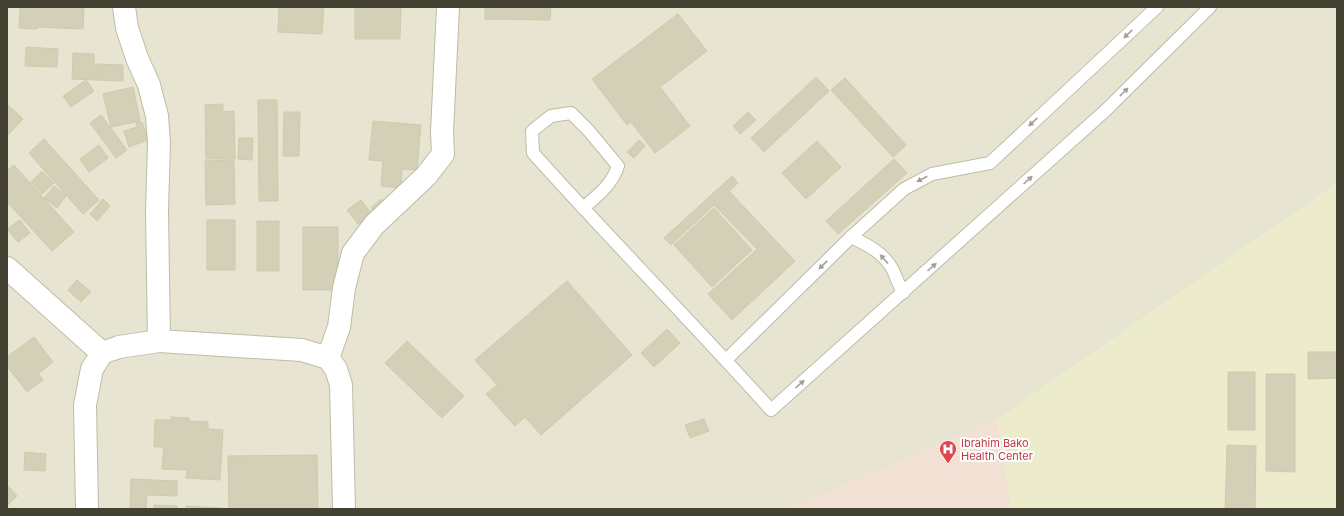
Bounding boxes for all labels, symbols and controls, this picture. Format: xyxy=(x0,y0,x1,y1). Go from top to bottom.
one-way arrow xyxy=(1123,29,1133,38)
one-way arrow xyxy=(1119,87,1129,97)
one-way arrow xyxy=(1028,118,1038,127)
one-way arrow xyxy=(1023,175,1034,184)
one-way arrow xyxy=(916,176,928,183)
one-way arrow xyxy=(879,254,888,264)
one-way arrow xyxy=(819,260,828,269)
one-way arrow xyxy=(926,262,937,271)
one-way arrow xyxy=(795,379,805,388)
place label: Ibrahim Bako Health Center xyxy=(961,436,1033,463)
hospital icon: Ibrahim Bako Health Center xyxy=(938,439,958,464)

